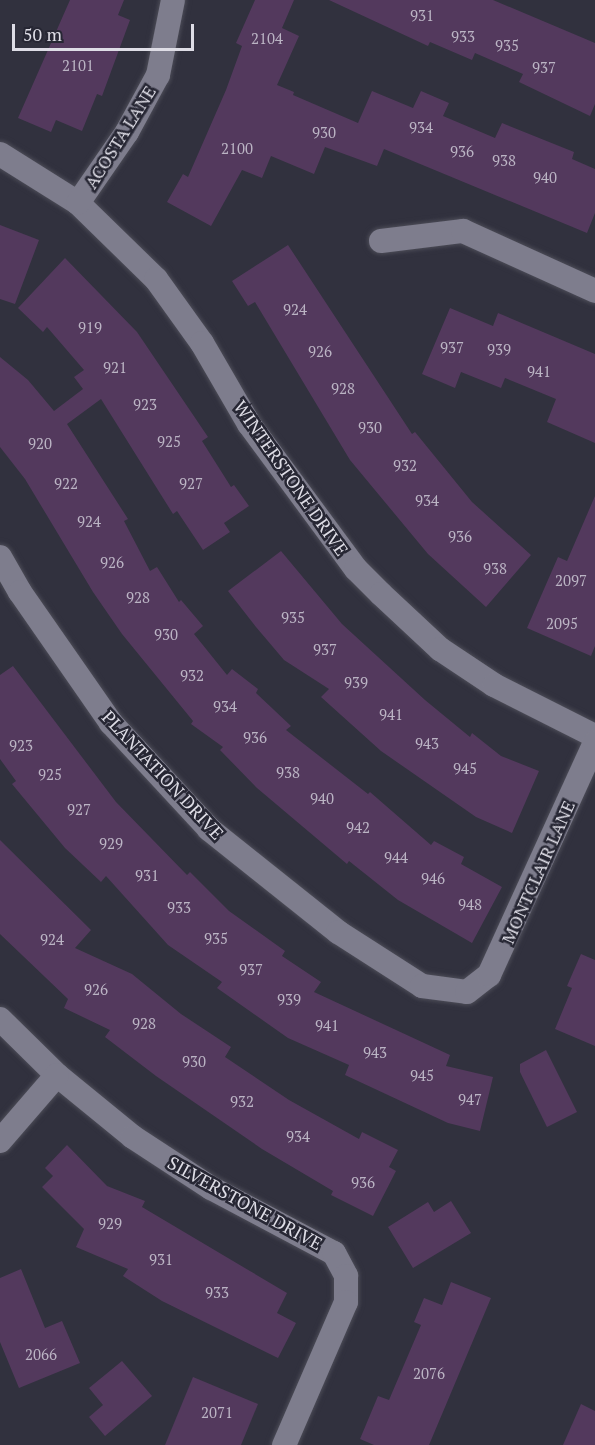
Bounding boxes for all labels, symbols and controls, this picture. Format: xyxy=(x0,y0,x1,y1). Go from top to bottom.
house number: 931 xyxy=(410,7,434,25)
scale bar xyxy=(15,12,196,50)
text: 50 m xyxy=(23,22,62,46)
house number: 933 xyxy=(451,28,475,46)
house number: 2104 xyxy=(251,30,283,48)
house number: 935 xyxy=(495,37,519,55)
house number: 2101 xyxy=(62,57,94,75)
house number: 937 xyxy=(532,59,556,77)
street label: ACOSTA LANE xyxy=(80,81,160,193)
house number: 934 xyxy=(409,119,433,137)
house number: 930 xyxy=(312,124,336,142)
house number: 2100 xyxy=(221,140,253,158)
house number: 936 xyxy=(450,143,474,161)
house number: 938 xyxy=(492,152,516,170)
house number: 940 xyxy=(533,169,557,187)
house number: 924 xyxy=(283,301,307,319)
house number: 919 xyxy=(78,319,102,337)
house number: 937 xyxy=(440,339,464,357)
house number: 939 xyxy=(487,341,511,359)
house number: 926 xyxy=(308,343,332,361)
house number: 921 xyxy=(103,359,127,377)
house number: 941 xyxy=(527,363,551,381)
house number: 928 xyxy=(331,380,355,398)
house number: 923 xyxy=(133,396,157,414)
street label: WINTERSTONE DRIVE xyxy=(229,396,353,560)
house number: 930 xyxy=(358,419,382,437)
house number: 925 xyxy=(157,433,181,451)
house number: 920 xyxy=(28,435,52,453)
house number: 932 xyxy=(393,457,417,475)
house number: 922 xyxy=(54,475,78,493)
house number: 927 xyxy=(179,475,203,493)
house number: 934 xyxy=(415,492,439,510)
house number: 924 xyxy=(77,513,101,531)
house number: 936 xyxy=(448,528,472,546)
house number: 926 xyxy=(100,554,124,572)
house number: 938 xyxy=(483,560,507,578)
house number: 2097 xyxy=(555,572,587,590)
house number: 928 xyxy=(126,589,150,607)
house number: 935 xyxy=(281,609,305,627)
house number: 2095 xyxy=(546,615,578,633)
house number: 930 xyxy=(154,626,178,644)
house number: 937 xyxy=(313,641,337,659)
house number: 932 xyxy=(180,667,204,685)
house number: 939 xyxy=(344,674,368,692)
house number: 934 xyxy=(213,698,237,716)
street label: PLANTATION DRIVE xyxy=(98,706,228,844)
house number: 941 xyxy=(379,706,403,724)
house number: 936 xyxy=(243,729,267,747)
house number: 943 xyxy=(415,735,439,753)
house number: 923 xyxy=(9,737,33,755)
house number: 945 xyxy=(453,760,477,778)
house number: 938 xyxy=(276,764,300,782)
house number: 925 xyxy=(38,766,62,784)
house number: 940 xyxy=(310,790,334,808)
street label: MONTCLAIR LANE xyxy=(497,797,579,947)
house number: 927 xyxy=(67,801,91,819)
house number: 942 xyxy=(346,819,370,837)
house number: 929 xyxy=(99,835,123,853)
house number: 944 xyxy=(384,849,408,867)
house number: 931 xyxy=(135,867,159,885)
house number: 946 xyxy=(421,870,445,888)
house number: 948 xyxy=(458,896,482,914)
house number: 933 xyxy=(167,899,191,917)
house number: 935 xyxy=(204,930,228,948)
house number: 924 xyxy=(40,931,64,949)
house number: 937 xyxy=(239,961,263,979)
house number: 926 xyxy=(84,981,108,999)
house number: 939 xyxy=(277,991,301,1009)
house number: 928 xyxy=(132,1015,156,1033)
house number: 941 xyxy=(315,1017,339,1035)
house number: 943 xyxy=(363,1044,387,1062)
house number: 930 xyxy=(182,1053,206,1071)
house number: 945 xyxy=(410,1067,434,1085)
house number: 947 xyxy=(458,1091,482,1109)
house number: 932 xyxy=(230,1093,254,1111)
house number: 934 xyxy=(286,1128,310,1146)
street label: SILVERSTONE DRIVE xyxy=(164,1152,326,1254)
house number: 936 xyxy=(351,1174,375,1192)
house number: 929 xyxy=(98,1215,122,1233)
house number: 931 xyxy=(149,1251,173,1269)
house number: 933 xyxy=(205,1284,229,1302)
house number: 2066 xyxy=(25,1346,57,1364)
house number: 2076 xyxy=(413,1365,445,1383)
house number: 2071 xyxy=(201,1404,233,1422)

